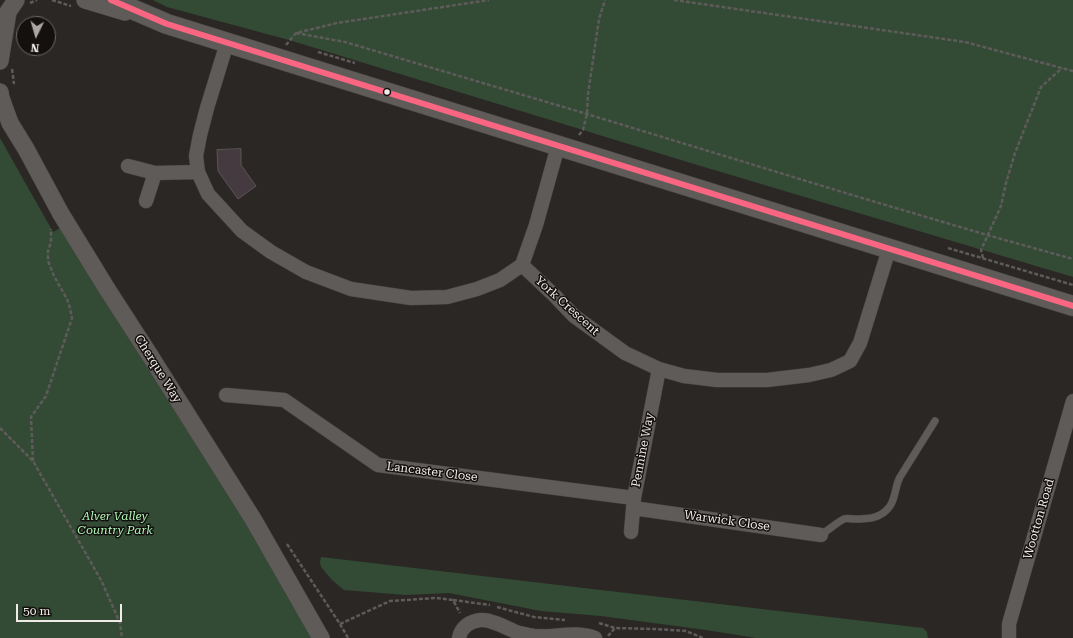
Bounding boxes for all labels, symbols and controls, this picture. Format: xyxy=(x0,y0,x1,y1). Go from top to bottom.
north arrow xyxy=(16,16,56,56)
text: N xyxy=(30,41,40,54)
unlabelled marker xyxy=(382,87,392,97)
street label: York Crescent xyxy=(532,273,602,339)
street label: Cherque Way xyxy=(131,332,185,406)
street label: Pennine Way xyxy=(629,411,657,489)
street label: Lancaster Close xyxy=(386,459,478,485)
street label: Wootton Road xyxy=(1021,477,1057,561)
street label: Warwick Close xyxy=(683,508,771,534)
park label: Alver Valley Country Park xyxy=(77,509,153,537)
scale bar xyxy=(18,596,124,622)
text: 50 m xyxy=(23,604,50,618)

